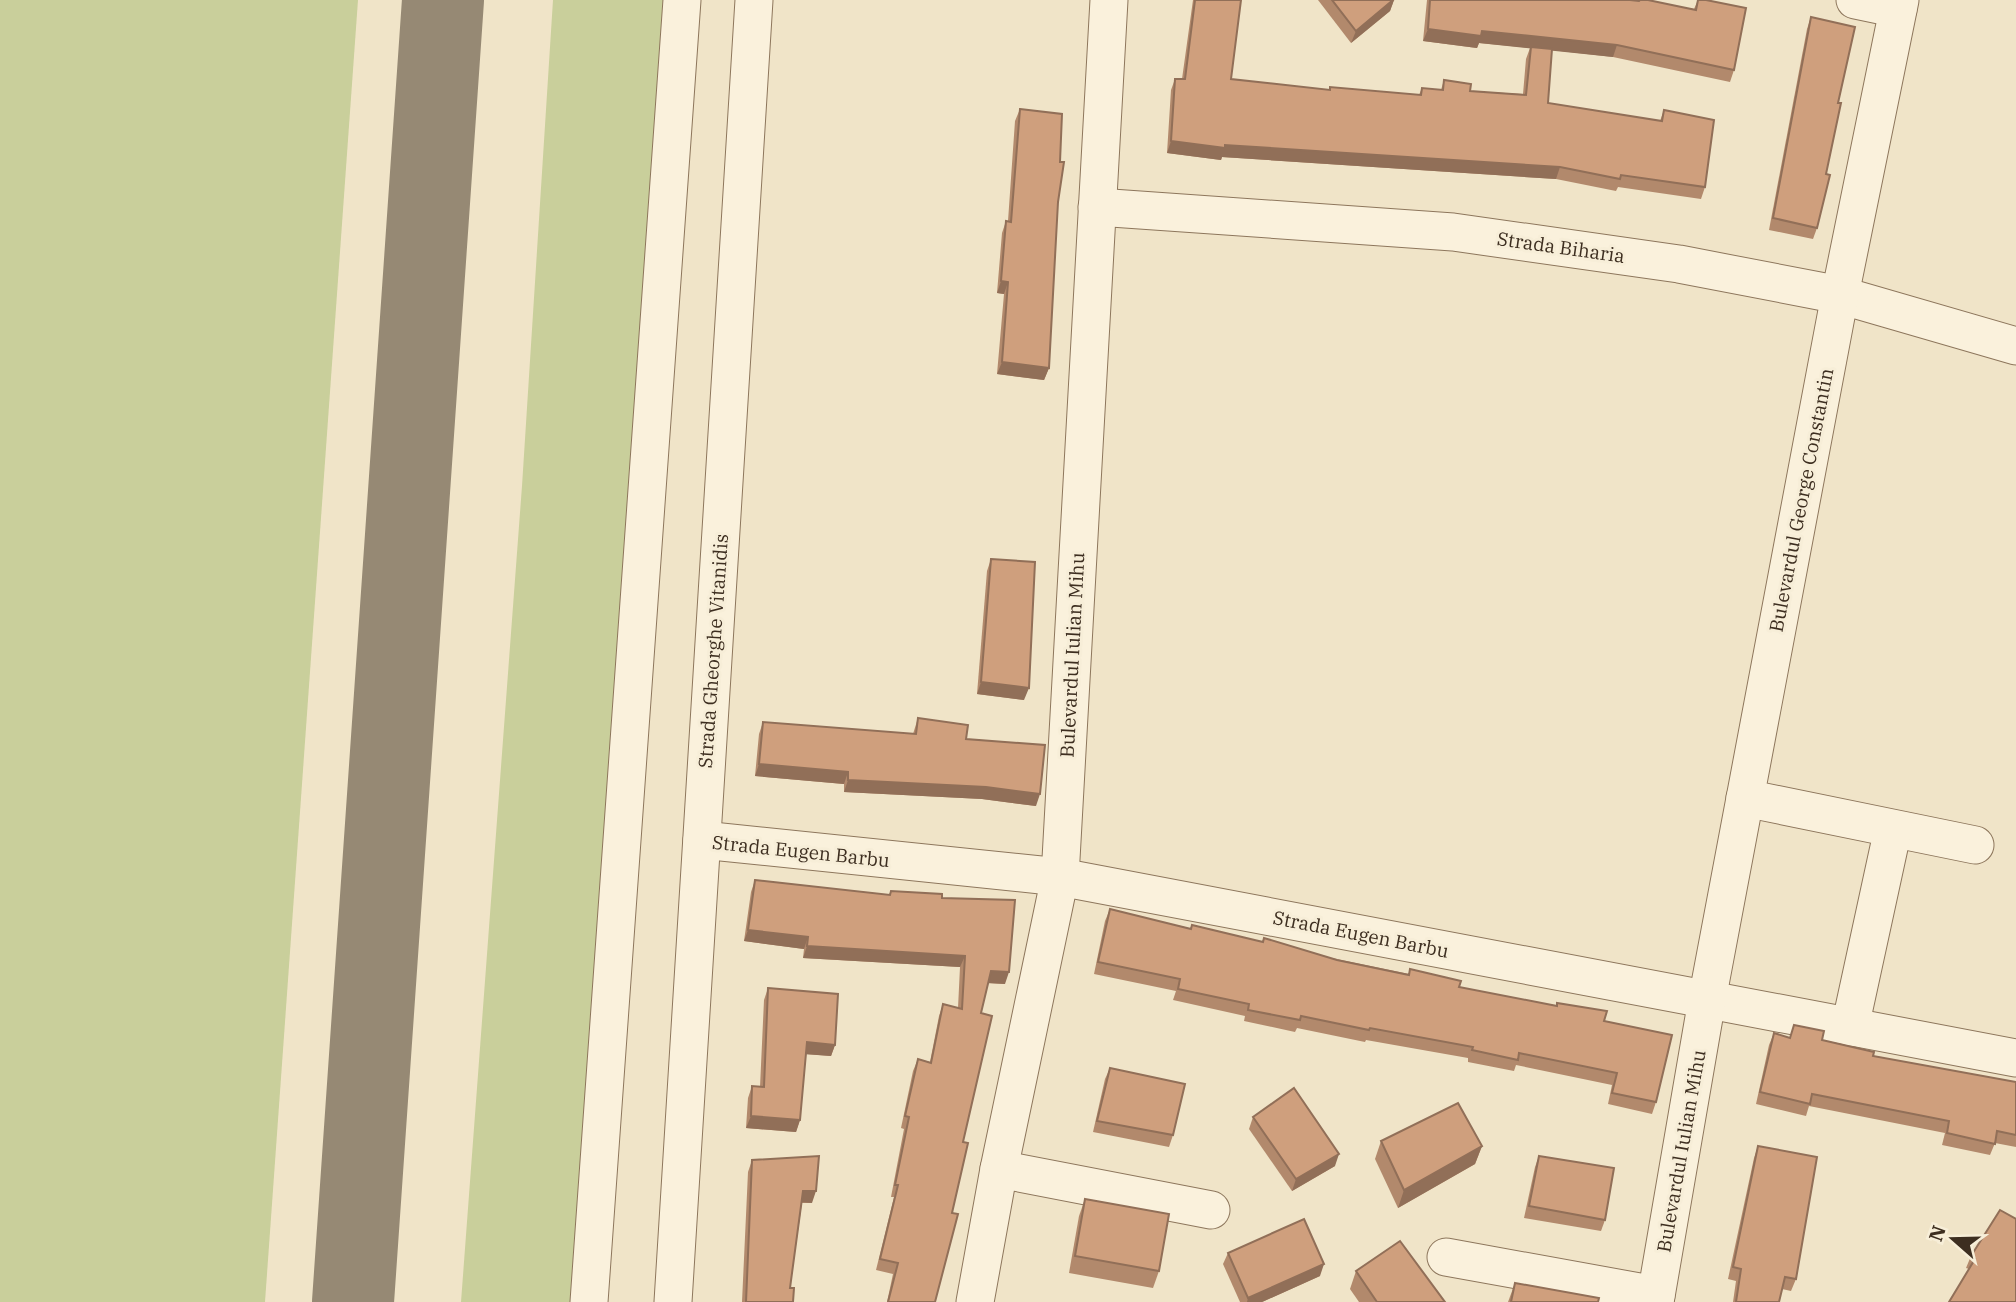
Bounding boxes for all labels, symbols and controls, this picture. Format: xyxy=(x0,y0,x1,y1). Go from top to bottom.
street label: Strada Biharia xyxy=(1496,226,1626,268)
street label: Bulevardul George Constantin xyxy=(1764,366,1838,634)
street label: Strada Gheorghe Vitanidis xyxy=(693,533,733,769)
street label: Bulevardul Iulian Mihu xyxy=(1055,552,1089,758)
street label: Strada Eugen Barbu xyxy=(711,830,891,872)
street label: Strada Eugen Barbu xyxy=(1271,905,1451,963)
street label: Bulevardul Iulian Mihu xyxy=(1651,1048,1711,1254)
north arrow xyxy=(1918,1204,1988,1274)
text: N xyxy=(1923,1222,1951,1244)

